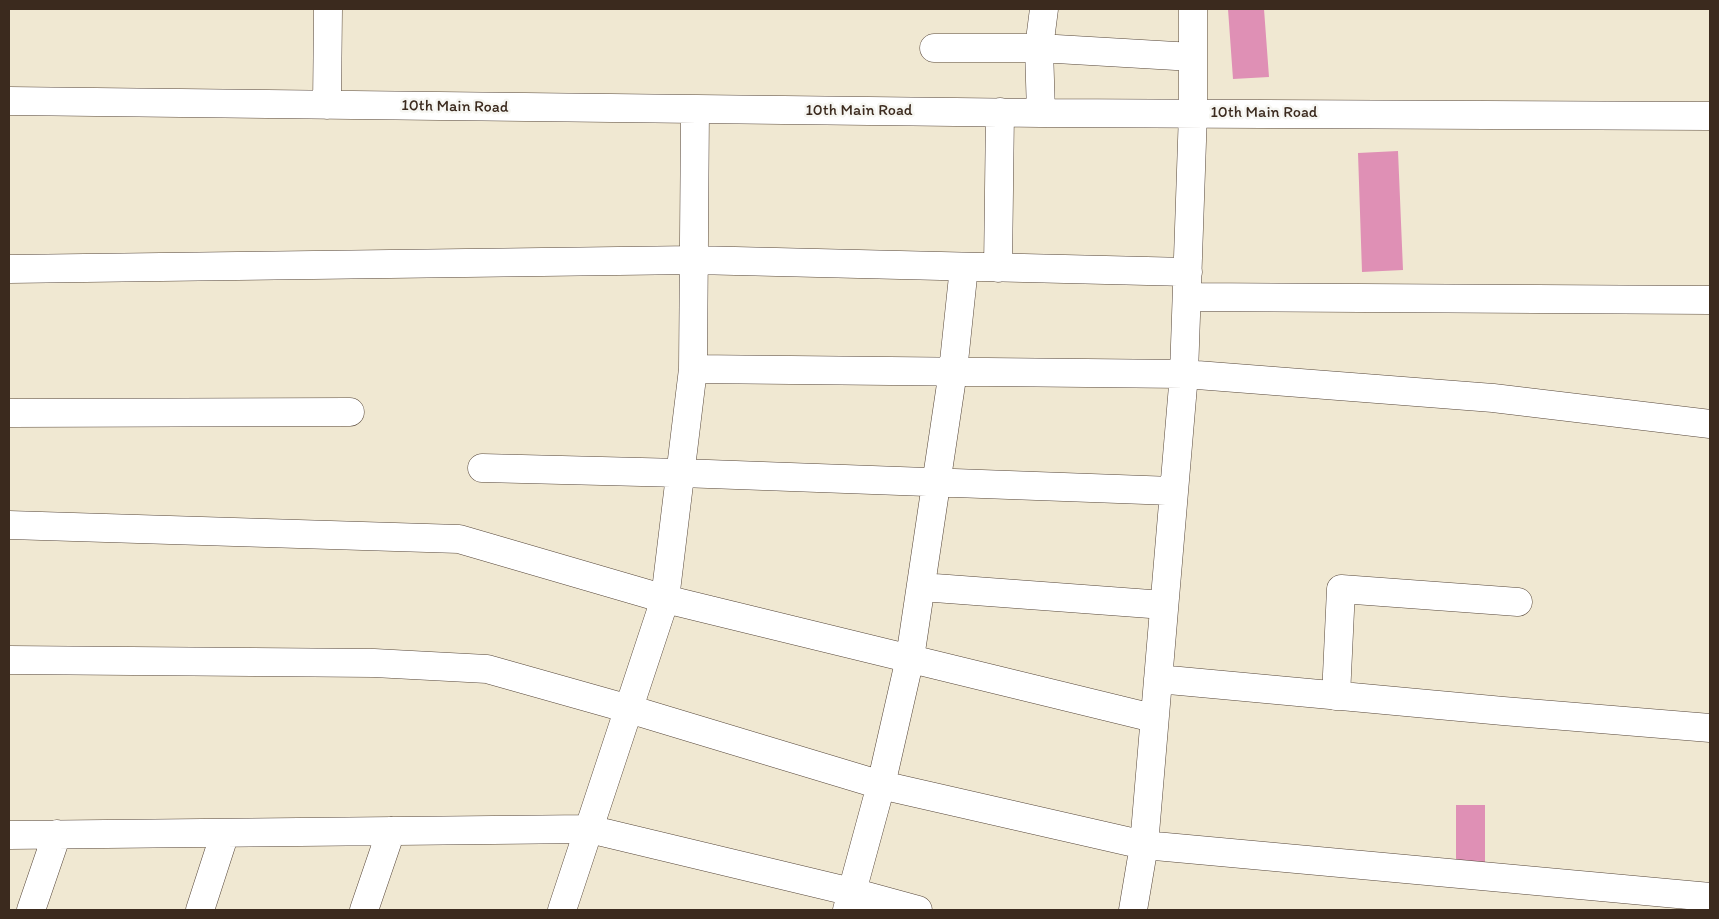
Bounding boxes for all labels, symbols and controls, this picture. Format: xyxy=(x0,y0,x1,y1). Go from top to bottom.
street label: 10th Main Road xyxy=(401,96,509,118)
street label: 10th Main Road xyxy=(805,101,913,121)
street label: 10th Main Road xyxy=(1210,103,1318,123)

